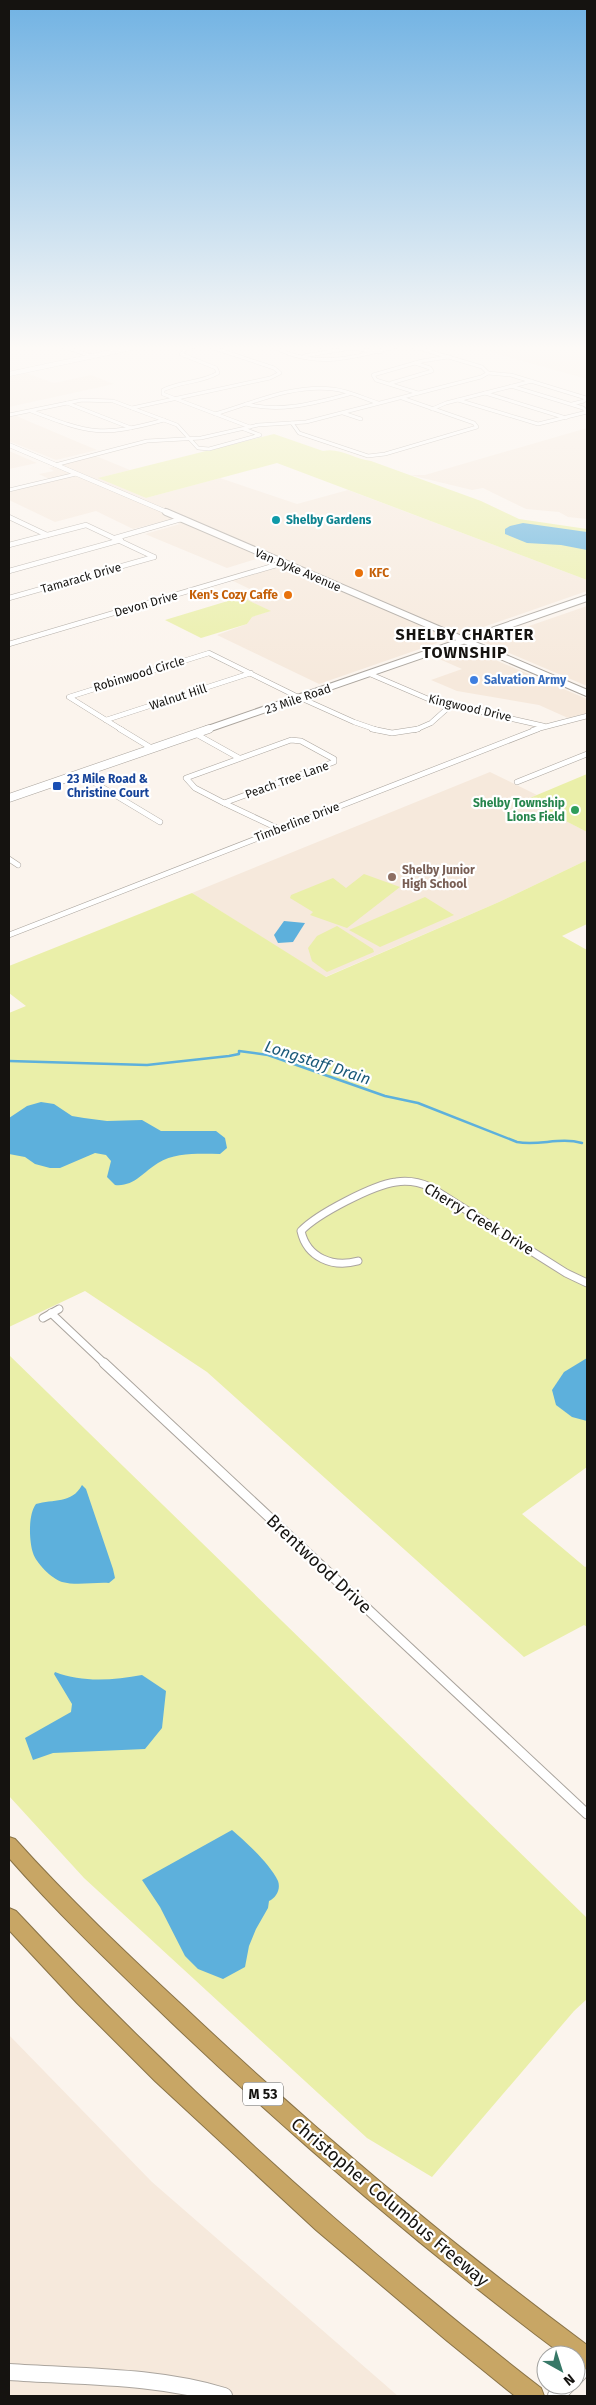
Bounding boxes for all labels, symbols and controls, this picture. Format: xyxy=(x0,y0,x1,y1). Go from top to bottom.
place label: Shelby Gardens xyxy=(286,513,372,527)
marker: Shelby Gardens xyxy=(270,514,282,526)
street label: Van Dyke Avenue xyxy=(253,546,343,594)
street label: Tamarack Drive xyxy=(39,560,123,596)
place label: KFC xyxy=(369,566,389,580)
marker: KFC xyxy=(353,567,365,579)
street label: Devon Drive xyxy=(113,588,179,620)
place label: Ken's Cozy Caffe xyxy=(189,588,278,602)
marker: Ken's Cozy Caffe xyxy=(282,589,294,601)
district label: SHELBY CHARTER TOWNSHIP xyxy=(396,625,534,662)
street label: Robinwood Circle xyxy=(92,653,186,695)
place label: Salvation Army xyxy=(484,673,567,687)
marker: Salvation Army xyxy=(468,674,480,686)
street label: Walnut Hill xyxy=(147,681,209,713)
street label: 23 Mile Road xyxy=(263,681,333,717)
street label: Kingwood Drive xyxy=(427,692,513,724)
street label: Peach Tree Lane xyxy=(243,758,331,802)
place label: 23 Mile Road & Christine Court xyxy=(67,772,149,800)
marker: 23 Mile Road & Christine Court xyxy=(51,780,63,792)
place label: Shelby Township Lions Field xyxy=(473,796,565,824)
street label: Timberline Drive xyxy=(252,799,342,845)
marker: Shelby Township Lions Field xyxy=(569,804,581,816)
place label: Shelby Junior High School xyxy=(402,863,475,891)
marker: Shelby Junior High School xyxy=(386,871,398,883)
water label: Longstaff Drain xyxy=(262,1036,373,1089)
street label: Cherry Creek Drive xyxy=(421,1179,537,1259)
street label: Brentwood Drive xyxy=(262,1510,376,1618)
road number: M 53 xyxy=(243,2082,283,2106)
street label: Christopher Columbus Freeway xyxy=(287,2113,493,2291)
north arrow xyxy=(536,2345,586,2395)
text: N xyxy=(560,2370,578,2389)

